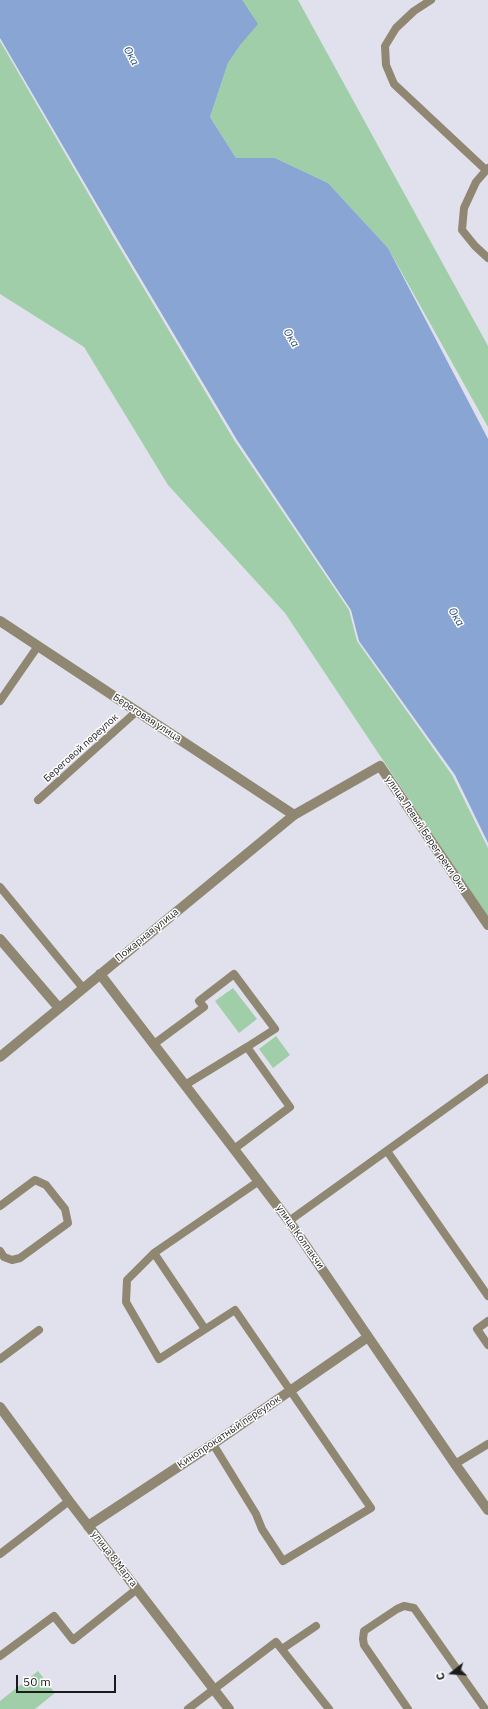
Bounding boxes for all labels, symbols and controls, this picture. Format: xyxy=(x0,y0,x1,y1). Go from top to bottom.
water label: Ока xyxy=(120,44,142,68)
water label: Ока xyxy=(280,326,302,350)
water label: Ока xyxy=(445,605,467,629)
street label: Береговая улица xyxy=(111,691,183,745)
street label: Береговой переулок xyxy=(41,711,121,785)
street label: улица Левый Берег реки Оки xyxy=(383,774,469,894)
street label: Пожарная улица xyxy=(113,906,181,964)
street label: улица Колпакчи xyxy=(273,1203,327,1271)
street label: Кинопрокатный переулок xyxy=(175,1393,283,1471)
street label: улица 8 Марта xyxy=(88,1529,140,1589)
north arrow xyxy=(432,1653,472,1693)
scale bar xyxy=(18,1667,118,1693)
text: С xyxy=(433,1671,448,1682)
text: 50 m xyxy=(23,1674,51,1689)

